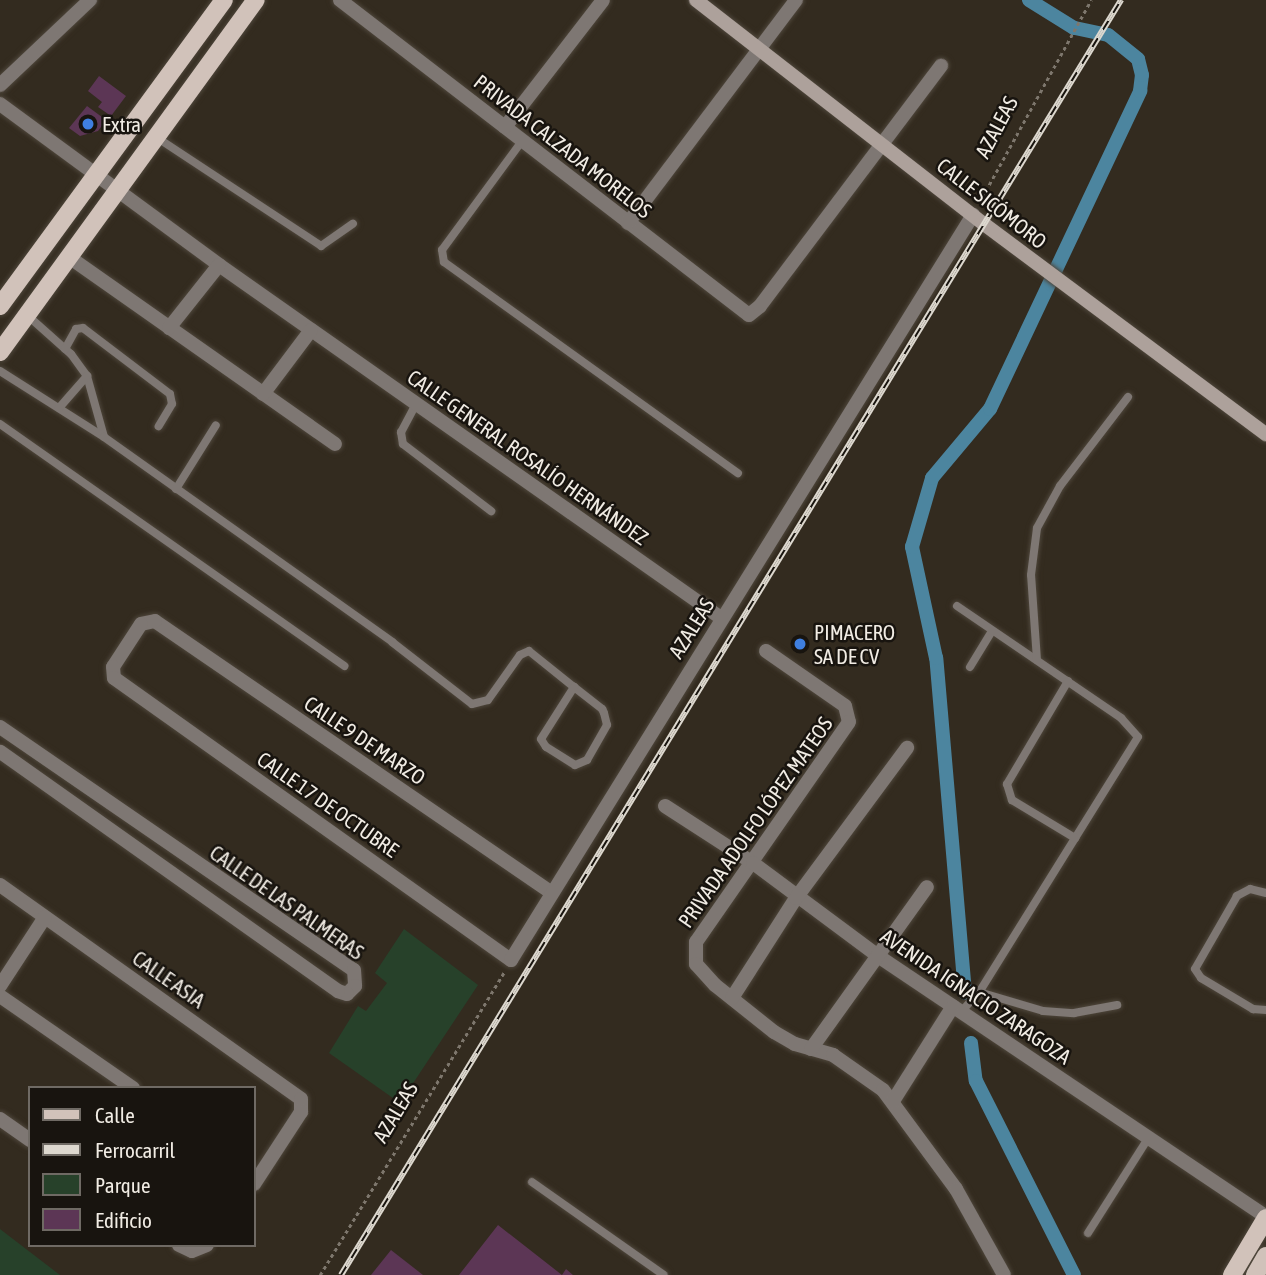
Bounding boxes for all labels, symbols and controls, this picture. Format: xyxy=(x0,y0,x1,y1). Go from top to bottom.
street label: PRIVADA CALZADA MORELOS xyxy=(469,69,657,223)
street label: AZALEAS xyxy=(969,92,1023,162)
place label: Extra xyxy=(102,111,141,137)
marker: Extra xyxy=(80,116,96,132)
street label: CALLE SICÓMORO xyxy=(932,152,1052,254)
street label: CALLE GENERAL ROSALÍO HERNÁNDEZ xyxy=(403,364,653,550)
street label: AZALEAS xyxy=(663,593,719,663)
place label: PIMACERO SA DE CV xyxy=(814,619,895,669)
marker: PIMACERO SA DE CV xyxy=(792,636,808,652)
street label: CALLE 9 DE MARZO xyxy=(300,690,430,790)
street label: PRIVADA ADOLFO LÓPEZ MATEOS xyxy=(673,712,837,932)
street label: CALLE 17 DE OCTUBRE xyxy=(252,746,404,862)
street label: CALLE DE LAS PALMERAS xyxy=(205,839,369,965)
street label: AVENIDA IGNACIO ZARAGOZA xyxy=(876,923,1076,1069)
street label: CALLE ASIA xyxy=(128,945,210,1013)
street label: AZALEAS xyxy=(367,1077,423,1147)
legend xyxy=(28,1086,256,1247)
text: Calle xyxy=(95,1103,135,1127)
text: Ferrocarril xyxy=(95,1138,175,1162)
text: Parque xyxy=(95,1173,150,1197)
text: Edificio xyxy=(95,1208,152,1232)

